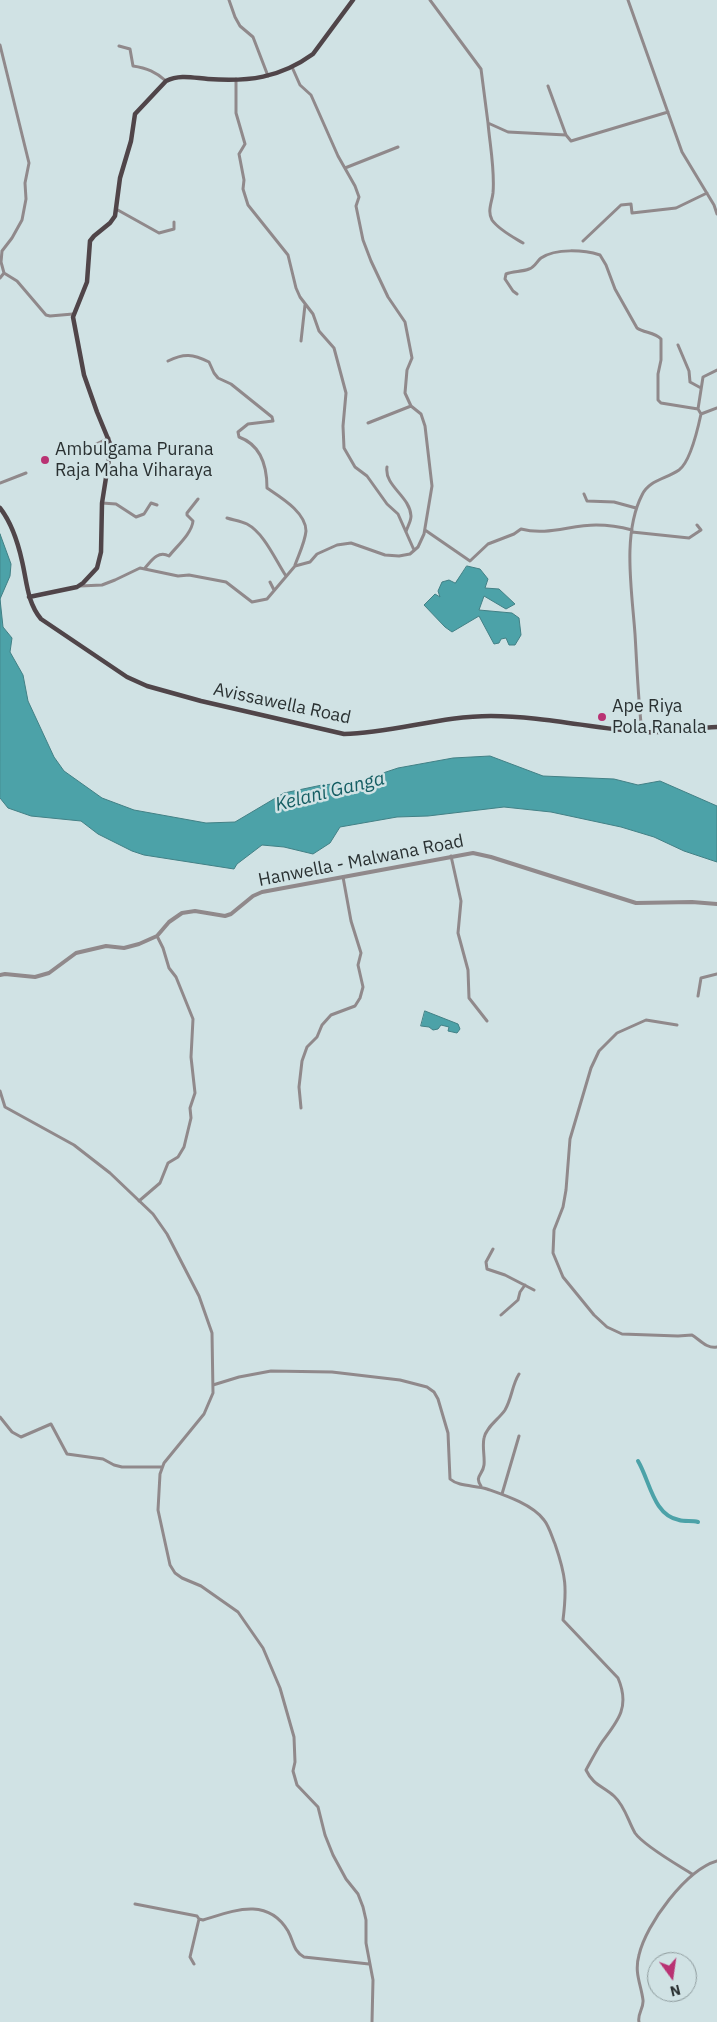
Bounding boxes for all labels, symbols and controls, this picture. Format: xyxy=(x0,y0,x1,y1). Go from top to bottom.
place label: Ambulgama Purana Raja Maha Viharaya xyxy=(55,439,214,482)
marker: Ambulgama Purana Raja Maha Viharaya xyxy=(39,454,51,466)
street label: Avissawella Road xyxy=(211,679,353,729)
place label: Ape Riya Pola Ranala xyxy=(612,696,707,739)
marker: Ape Riya Pola Ranala xyxy=(596,711,608,723)
water label: Kelani Ganga xyxy=(273,767,387,817)
street label: Hanwella - Malwana Road xyxy=(256,830,466,892)
north arrow xyxy=(647,1952,697,2002)
text: N xyxy=(668,1981,682,2001)

